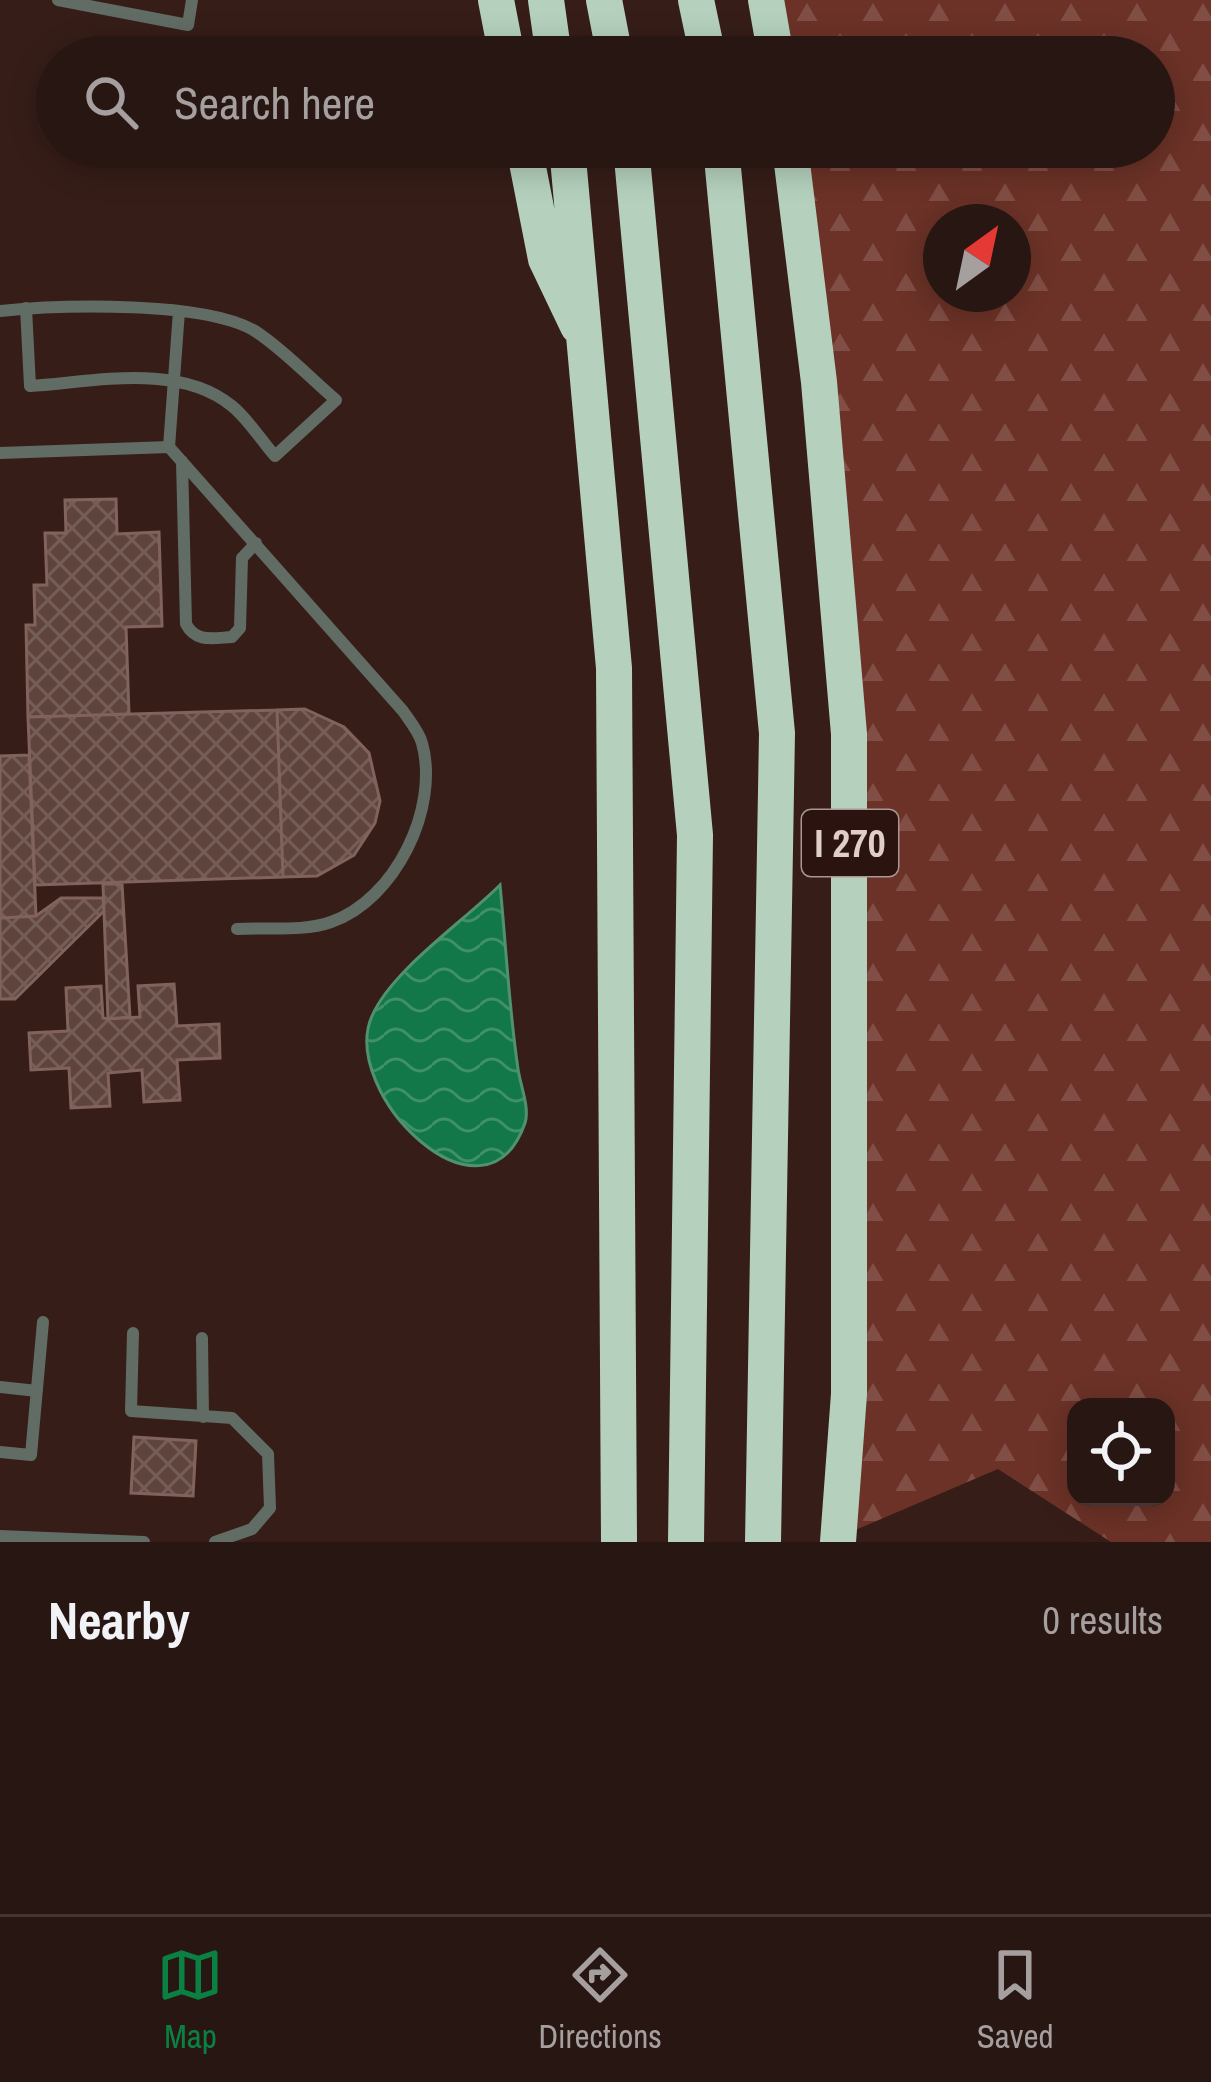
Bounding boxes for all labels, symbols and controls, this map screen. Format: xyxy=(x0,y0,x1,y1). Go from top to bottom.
search box xyxy=(36,36,1175,168)
icon: search xyxy=(78,69,144,135)
text: Search here xyxy=(174,72,375,133)
north arrow xyxy=(923,204,1031,312)
road number: I 270 xyxy=(802,810,898,876)
map controls xyxy=(1067,1398,1175,1506)
button: locate xyxy=(1067,1398,1175,1506)
text: Nearby xyxy=(48,1586,190,1655)
text: 0 results xyxy=(1042,1594,1163,1646)
tab: Map xyxy=(157,1942,223,2058)
tab: Directions xyxy=(538,1942,662,2058)
tab: Saved xyxy=(977,1942,1053,2058)

